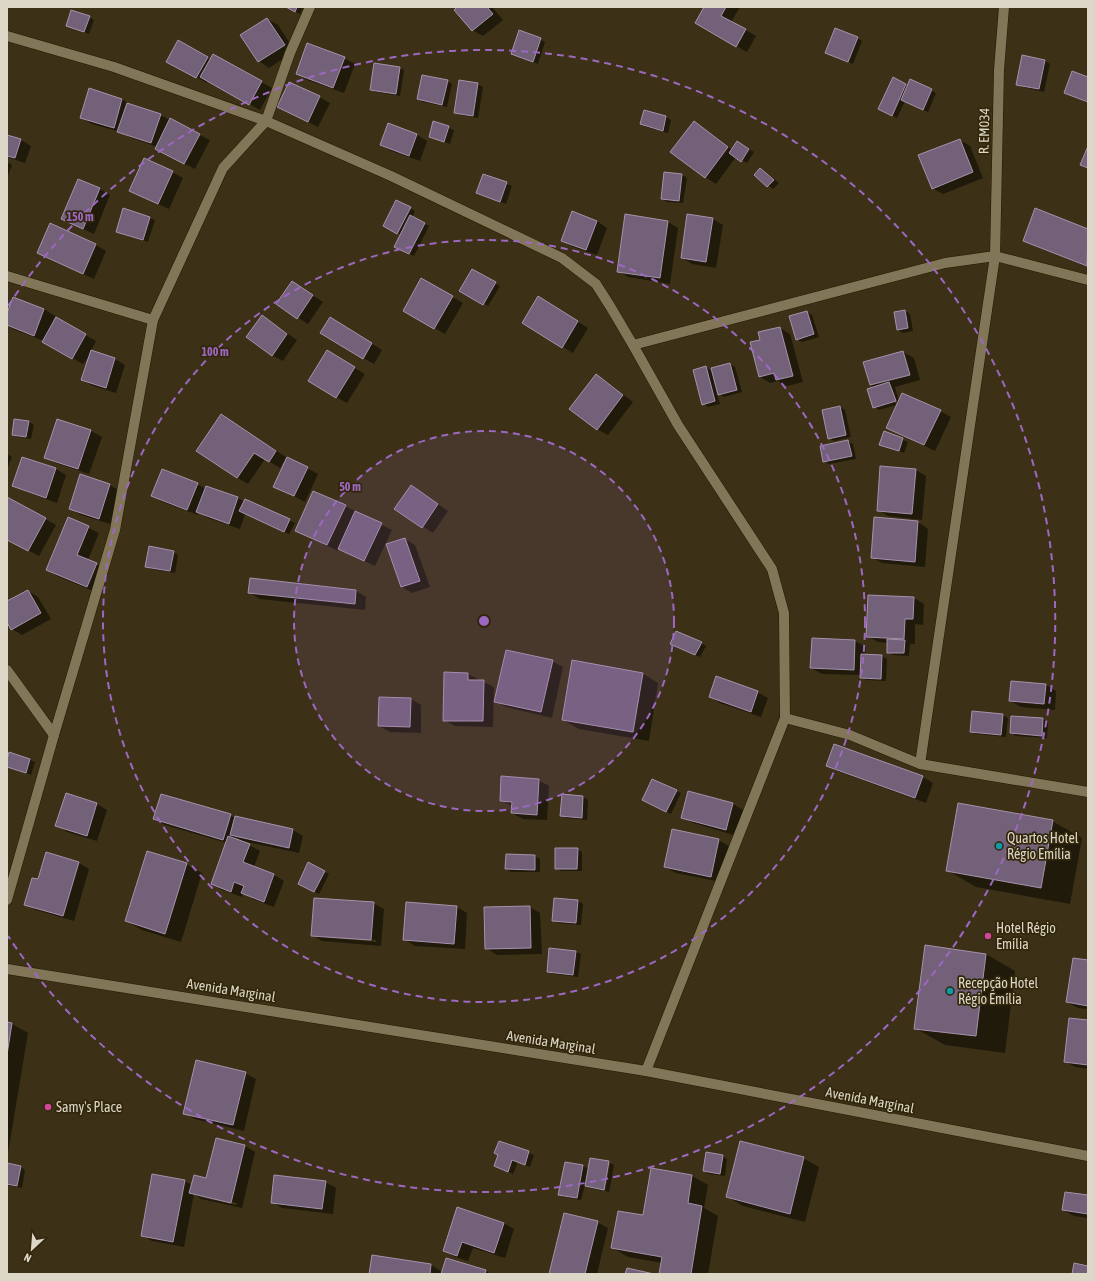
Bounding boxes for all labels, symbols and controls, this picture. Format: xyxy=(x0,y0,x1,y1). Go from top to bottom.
street label: R. EM034 xyxy=(976,107,992,154)
text: 150 m xyxy=(66,210,94,224)
text: 100 m xyxy=(201,345,229,359)
text: 50 m xyxy=(339,480,361,494)
centre of rings xyxy=(477,614,491,628)
place label: Quartos Hotel Régio Emília xyxy=(1007,830,1079,862)
marker: Quartos Hotel Régio Emília xyxy=(994,841,1004,851)
place label: Hotel Régio Emília xyxy=(996,920,1056,952)
marker: Hotel Régio Emília xyxy=(983,931,993,941)
street label: Avenida Marginal xyxy=(185,975,277,1005)
place label: Recepção Hotel Régio Emília xyxy=(958,975,1039,1007)
marker: Recepção Hotel Régio Emília xyxy=(945,986,955,996)
street label: Avenida Marginal xyxy=(505,1027,597,1057)
street label: Avenida Marginal xyxy=(824,1084,916,1116)
place label: Samy's Place xyxy=(56,1099,122,1115)
marker: Samy's Place xyxy=(43,1102,53,1112)
north arrow xyxy=(12,1229,52,1269)
text: N xyxy=(22,1251,33,1265)

